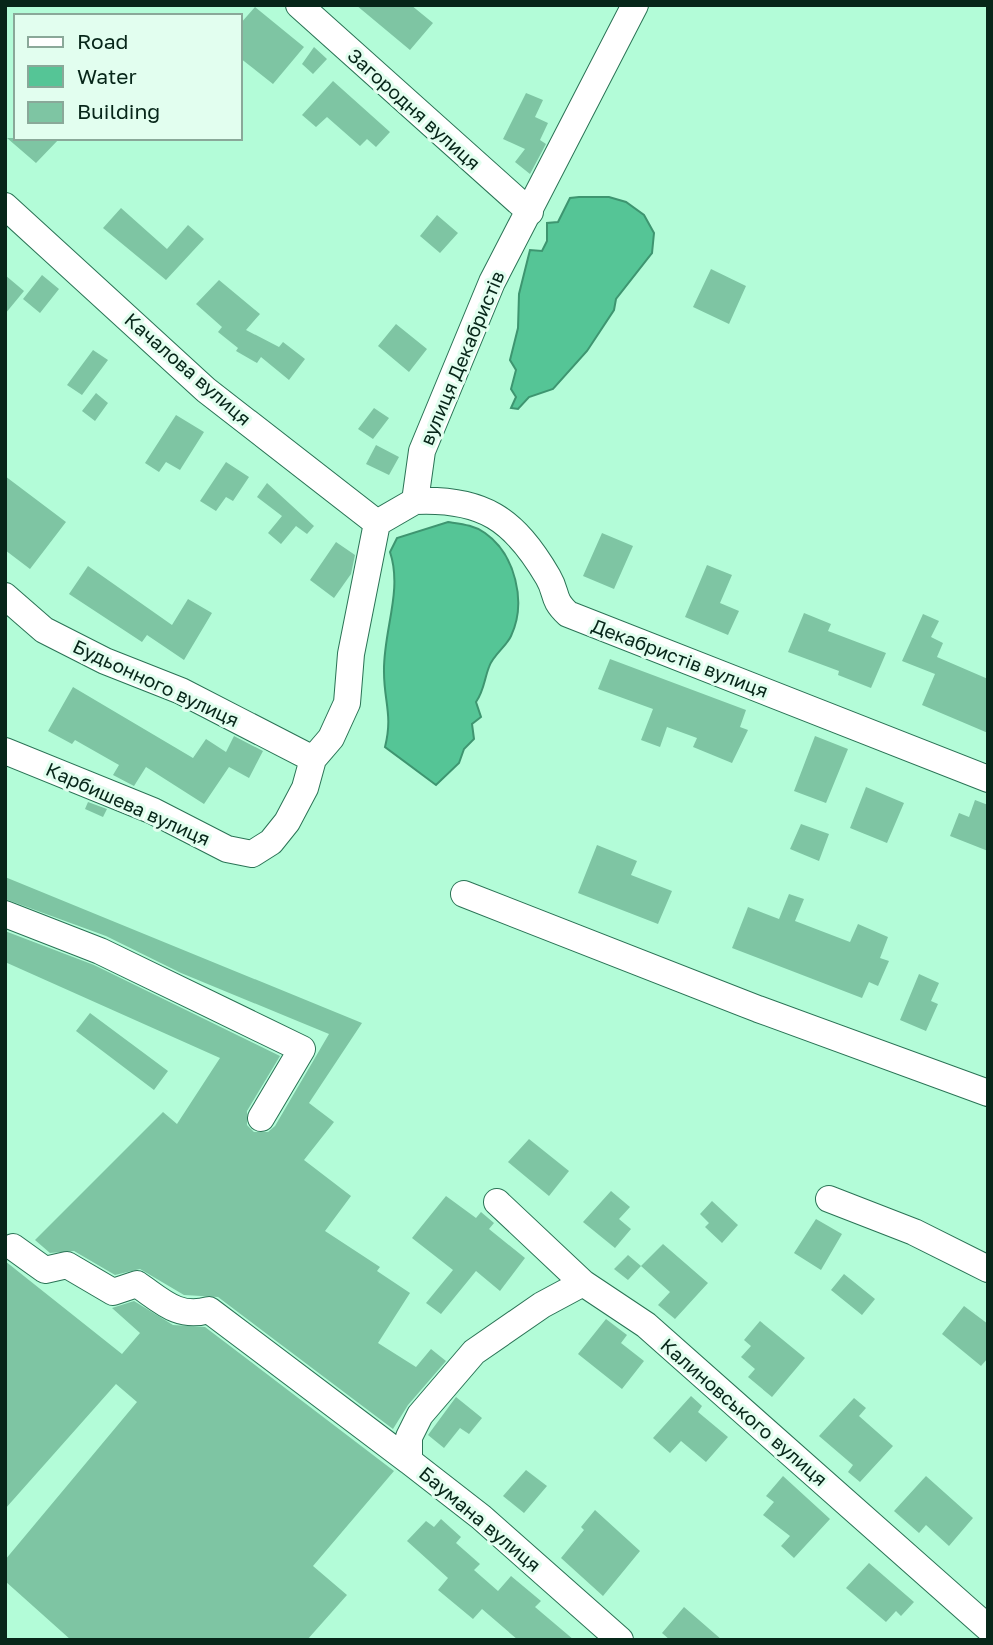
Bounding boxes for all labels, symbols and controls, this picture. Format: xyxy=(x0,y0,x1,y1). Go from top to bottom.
legend xyxy=(14,14,242,140)
text: Road xyxy=(77,28,128,54)
street label: Загородня вулиця xyxy=(343,43,485,174)
text: Water xyxy=(77,63,137,89)
text: Building xyxy=(77,98,160,124)
street label: вулиця Декабристів xyxy=(414,267,509,448)
street label: Качалова вулиця xyxy=(120,307,256,430)
street label: Декабристів вулиця xyxy=(589,613,772,702)
street label: Будьонного вулиця xyxy=(70,634,243,731)
street label: Карбишева вулиця xyxy=(43,757,214,850)
street label: Калиновського вулиця xyxy=(656,1333,832,1490)
street label: Баумана вулиця xyxy=(415,1461,546,1576)

